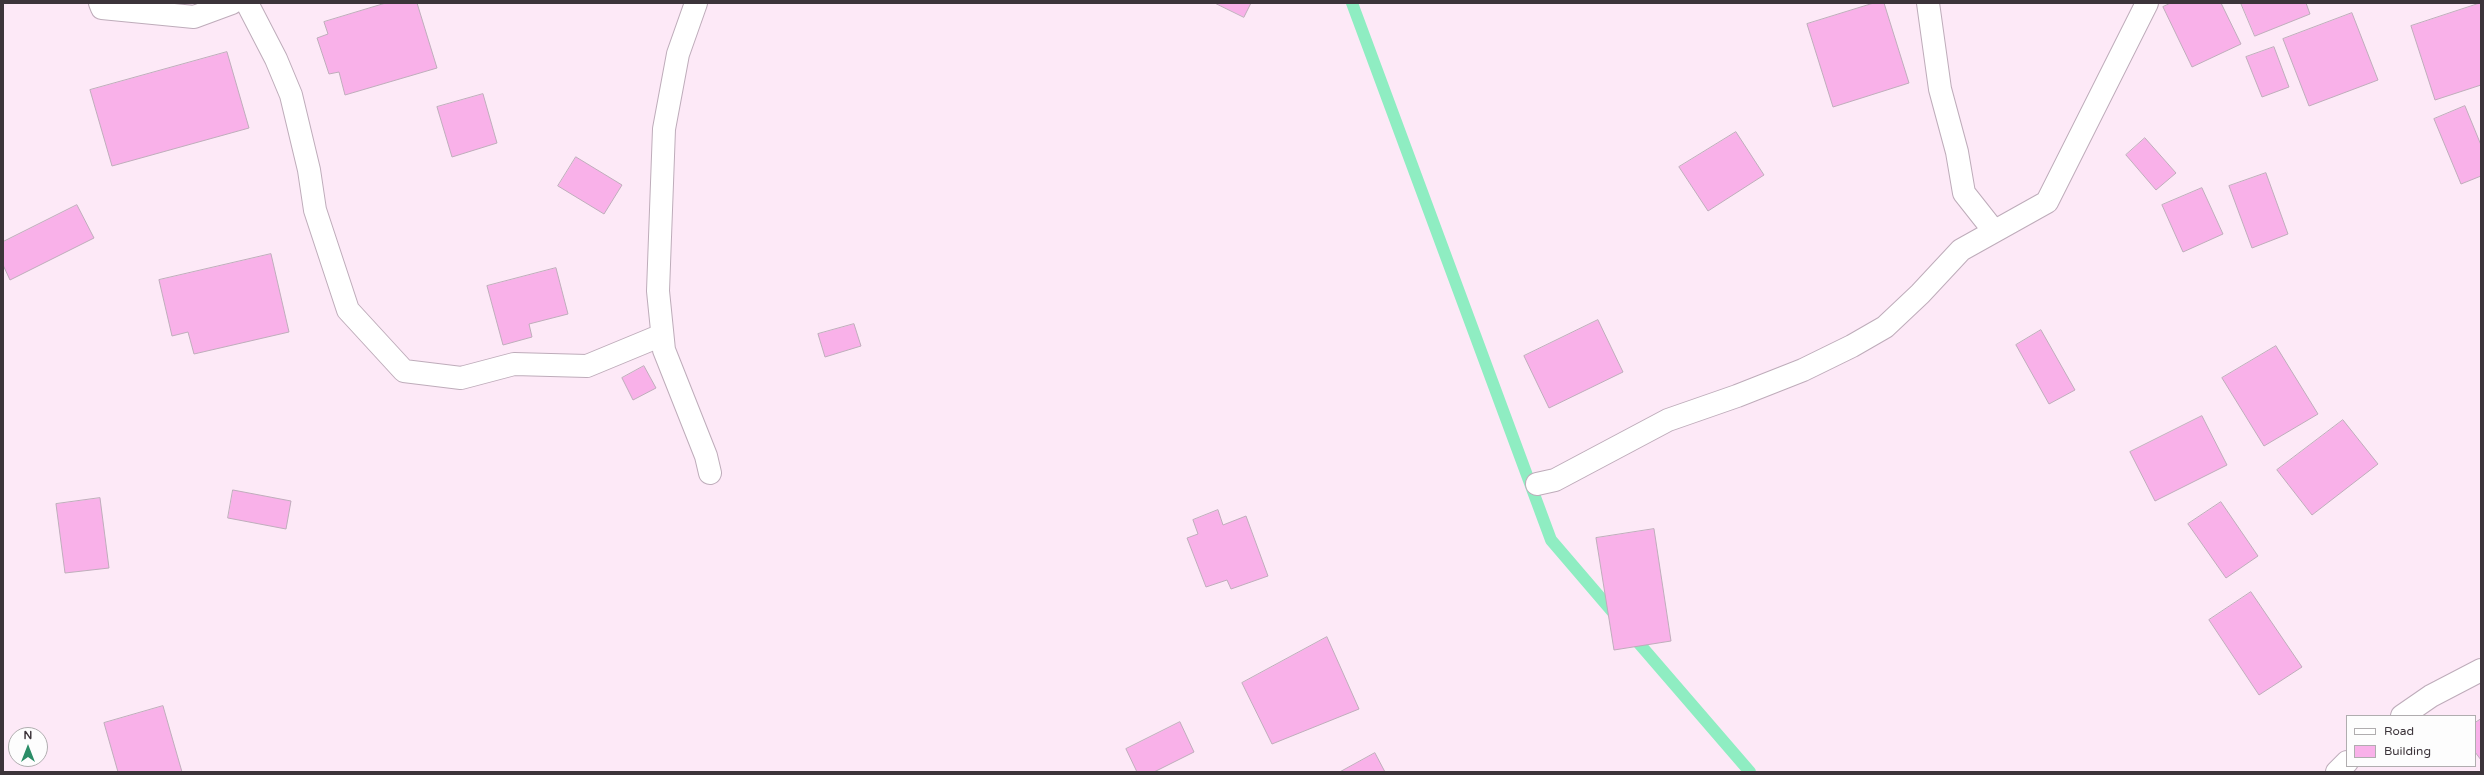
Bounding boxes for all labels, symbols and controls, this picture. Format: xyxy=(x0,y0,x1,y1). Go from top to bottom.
legend xyxy=(2346,715,2476,767)
text: Road xyxy=(2384,724,2414,738)
north arrow xyxy=(8,727,48,767)
text: N xyxy=(24,729,32,742)
text: Building xyxy=(2384,744,2431,758)

